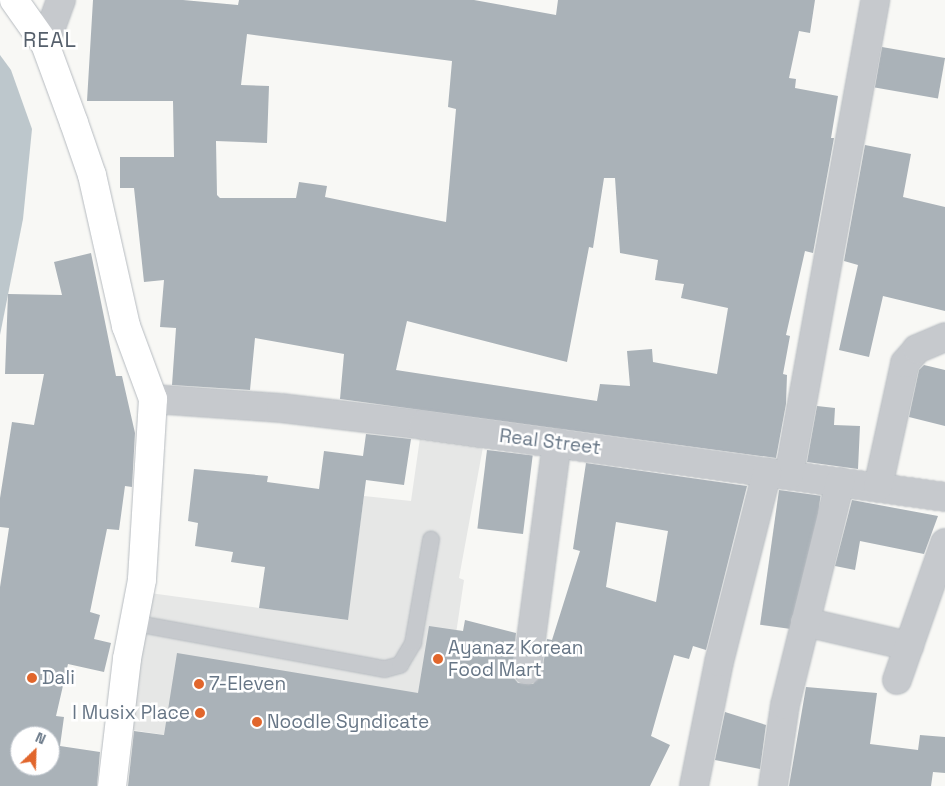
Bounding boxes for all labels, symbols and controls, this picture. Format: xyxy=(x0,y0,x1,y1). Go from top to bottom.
district label: REAL xyxy=(23,27,77,53)
street label: Real Street xyxy=(498,424,602,460)
place label: Ayanaz Korean Food Mart xyxy=(448,637,583,681)
marker: Ayanaz Korean Food Mart xyxy=(432,653,444,665)
place label: Dali xyxy=(42,667,75,689)
marker: Dali xyxy=(26,672,38,684)
place label: 7-Eleven xyxy=(209,673,286,695)
marker: 7-Eleven xyxy=(193,678,205,690)
place label: I Musix Place xyxy=(72,702,190,724)
marker: I Musix Place xyxy=(194,707,206,719)
place label: Noodle Syndicate xyxy=(267,711,429,733)
marker: Noodle Syndicate xyxy=(251,716,263,728)
north arrow xyxy=(10,726,60,776)
text: N xyxy=(33,728,49,748)

